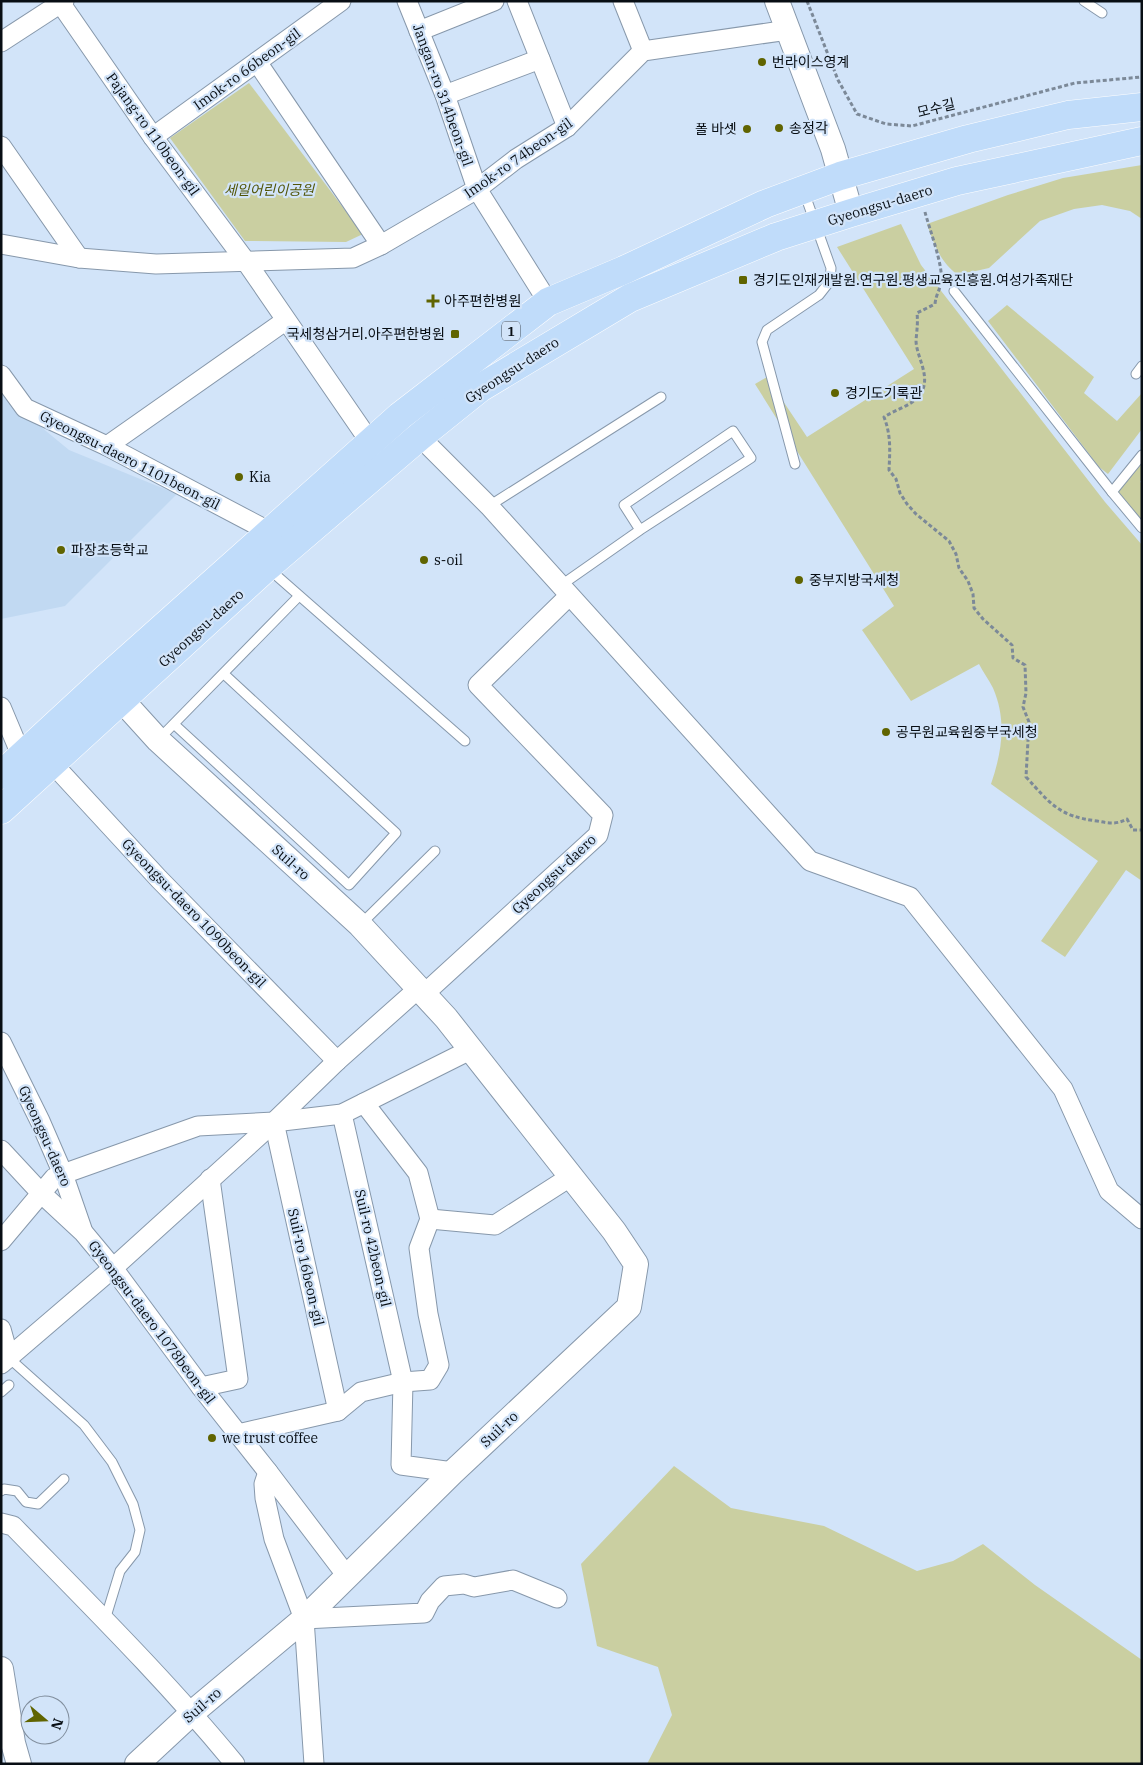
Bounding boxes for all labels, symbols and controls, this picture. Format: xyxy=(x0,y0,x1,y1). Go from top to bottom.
street label: Jangan-ro 314beon-gil xyxy=(409,22,477,168)
street label: Imok-ro 66beon-gil xyxy=(190,24,304,114)
place label: 번라이스영계 xyxy=(772,53,849,71)
marker: 번라이스영계 xyxy=(756,56,768,68)
street label: Pajang-ro 110beon-gil xyxy=(102,69,204,199)
street label: 모수길 xyxy=(915,95,957,121)
street label: Imok-ro 74beon-gil xyxy=(460,114,576,202)
place label: 송정각 xyxy=(789,119,828,137)
place label: 폴 바셋 xyxy=(695,120,737,138)
marker: 송정각 xyxy=(773,122,785,134)
marker: 폴 바셋 xyxy=(741,123,753,135)
park label: 세일어린이공원 xyxy=(224,181,315,199)
street label: Gyeongsu-daero xyxy=(826,181,935,229)
place label: 경기도인재개발원.연구원.평생교육진흥원.여성가족재단 xyxy=(753,271,1073,289)
marker: 경기도인재개발원.연구원.평생교육진흥원.여성가족재단 xyxy=(737,274,749,286)
place label: 아주편한병원 xyxy=(444,292,521,310)
marker: 아주편한병원 xyxy=(426,294,440,308)
road number: 1 xyxy=(502,322,520,341)
place label: 국세청삼거리.아주편한병원 xyxy=(287,325,445,343)
marker: 국세청삼거리.아주편한병원 xyxy=(449,328,461,340)
street label: Gyeongsu-daero xyxy=(462,333,562,407)
place label: 경기도기록관 xyxy=(845,384,922,402)
marker: 경기도기록관 xyxy=(829,387,841,399)
street label: Gyeongsu-daero 1101beon-gil xyxy=(37,407,223,513)
place label: Kia xyxy=(249,468,271,486)
marker: Kia xyxy=(233,471,245,483)
place label: 파장초등학교 xyxy=(71,541,148,559)
marker: 파장초등학교 xyxy=(55,544,67,556)
place label: s-oil xyxy=(434,551,463,569)
marker: s-oil xyxy=(418,554,430,566)
place label: 중부지방국세청 xyxy=(809,571,899,589)
marker: 중부지방국세청 xyxy=(793,574,805,586)
street label: Gyeongsu-daero xyxy=(155,585,247,671)
place label: 공무원교육원중부국세청 xyxy=(896,723,1038,741)
marker: 공무원교육원중부국세청 xyxy=(880,726,892,738)
street label: Gyeongsu-daero xyxy=(508,830,600,918)
street label: Gyeongsu-daero 1090beon-gil xyxy=(118,835,270,991)
street label: Suil-ro xyxy=(268,840,314,884)
street label: Gyeongsu-daero xyxy=(15,1083,75,1189)
street label: Suil-ro 42beon-gil xyxy=(351,1188,395,1308)
street label: Suil-ro 16beon-gil xyxy=(284,1207,328,1327)
street label: Gyeongsu-daero 1078beon-gil xyxy=(85,1237,219,1407)
street label: Suil-ro xyxy=(476,1407,522,1451)
place label: we trust coffee xyxy=(222,1429,318,1447)
marker: we trust coffee xyxy=(206,1432,218,1444)
street label: Suil-ro xyxy=(179,1683,225,1727)
north arrow xyxy=(20,1695,70,1745)
text: N xyxy=(47,1716,68,1732)

